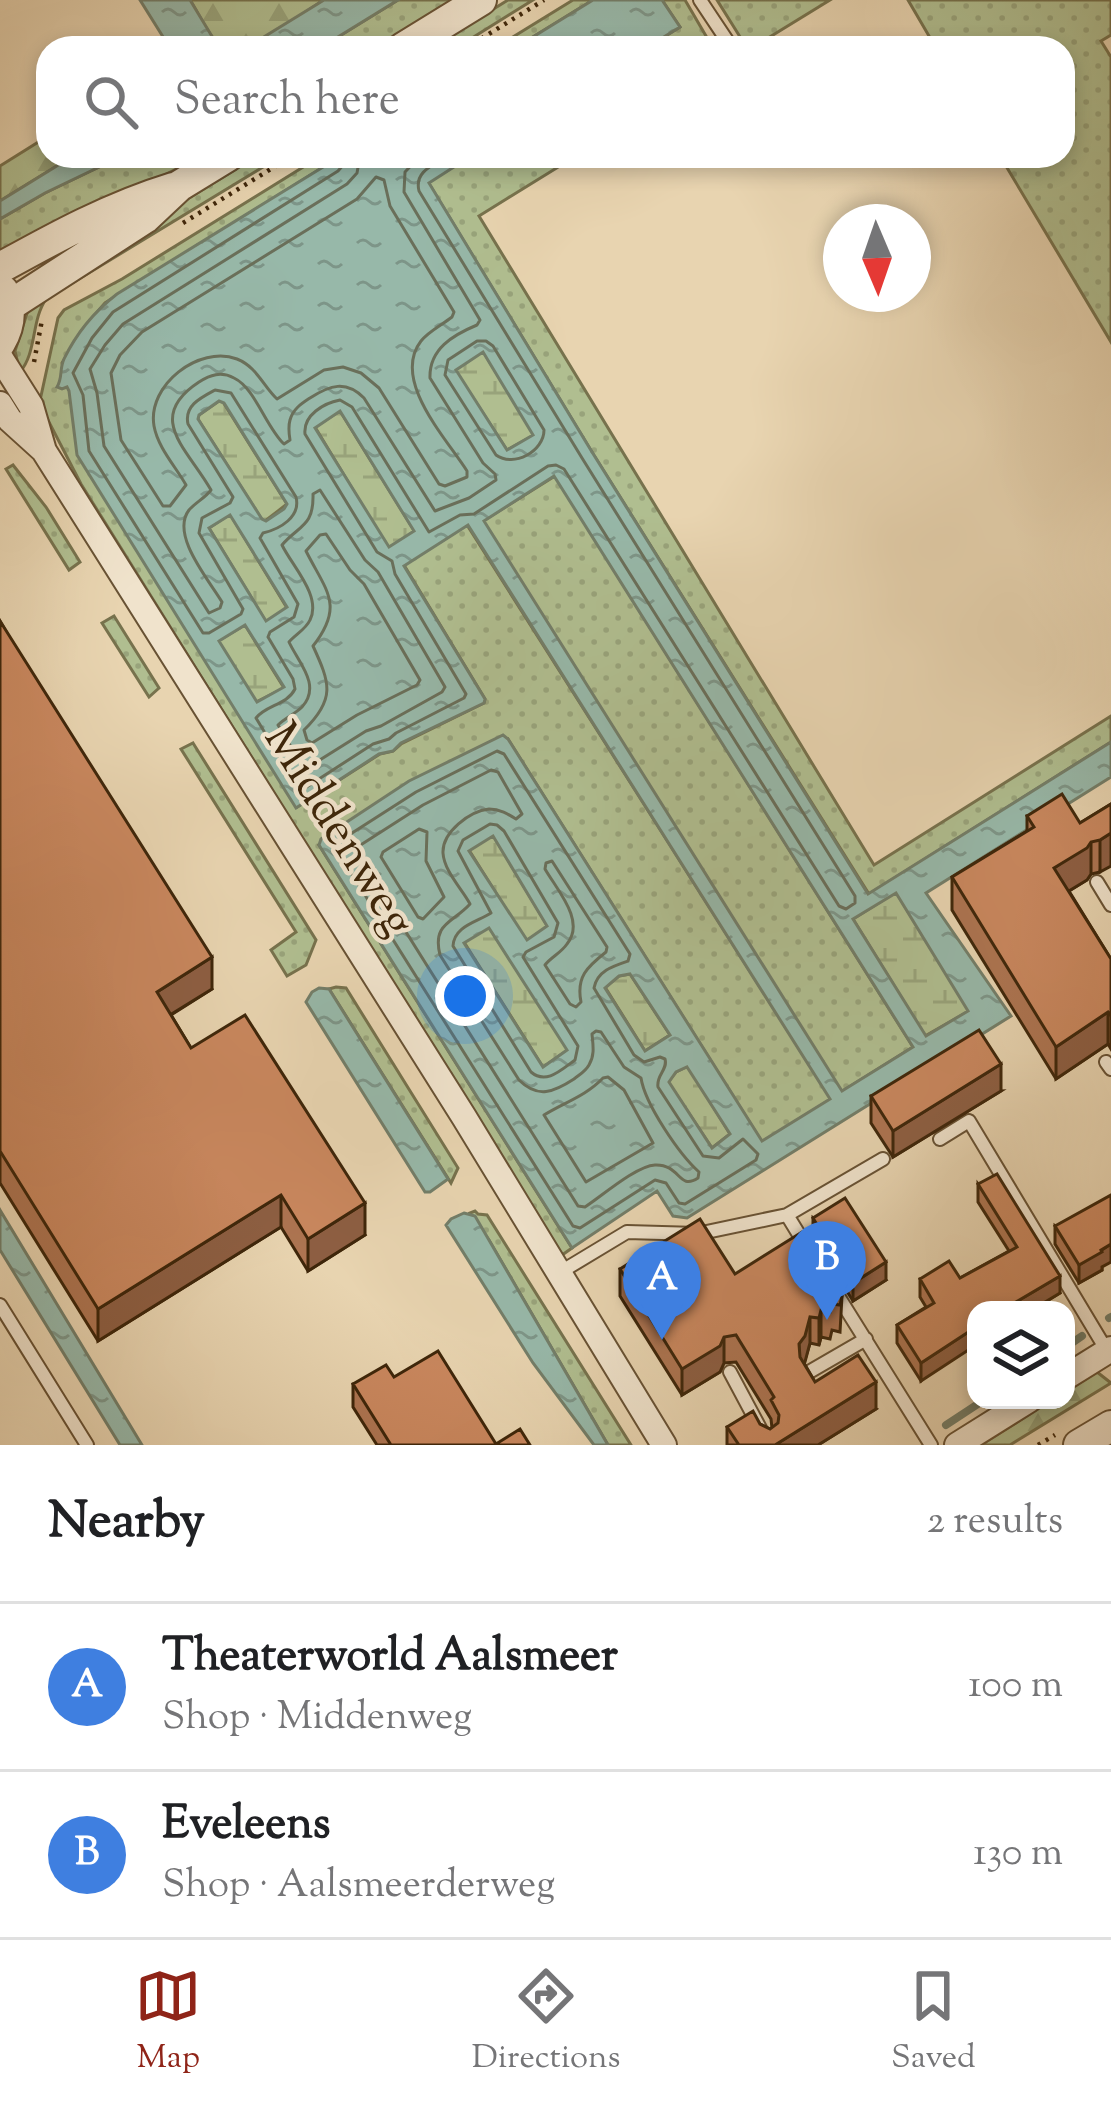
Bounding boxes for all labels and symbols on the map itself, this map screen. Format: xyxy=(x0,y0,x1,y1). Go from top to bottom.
north arrow xyxy=(823,204,931,312)
street label: Middenweg xyxy=(244,711,430,951)
your location xyxy=(435,966,495,1026)
pin: B xyxy=(788,1221,866,1320)
pin: A xyxy=(623,1241,701,1340)

